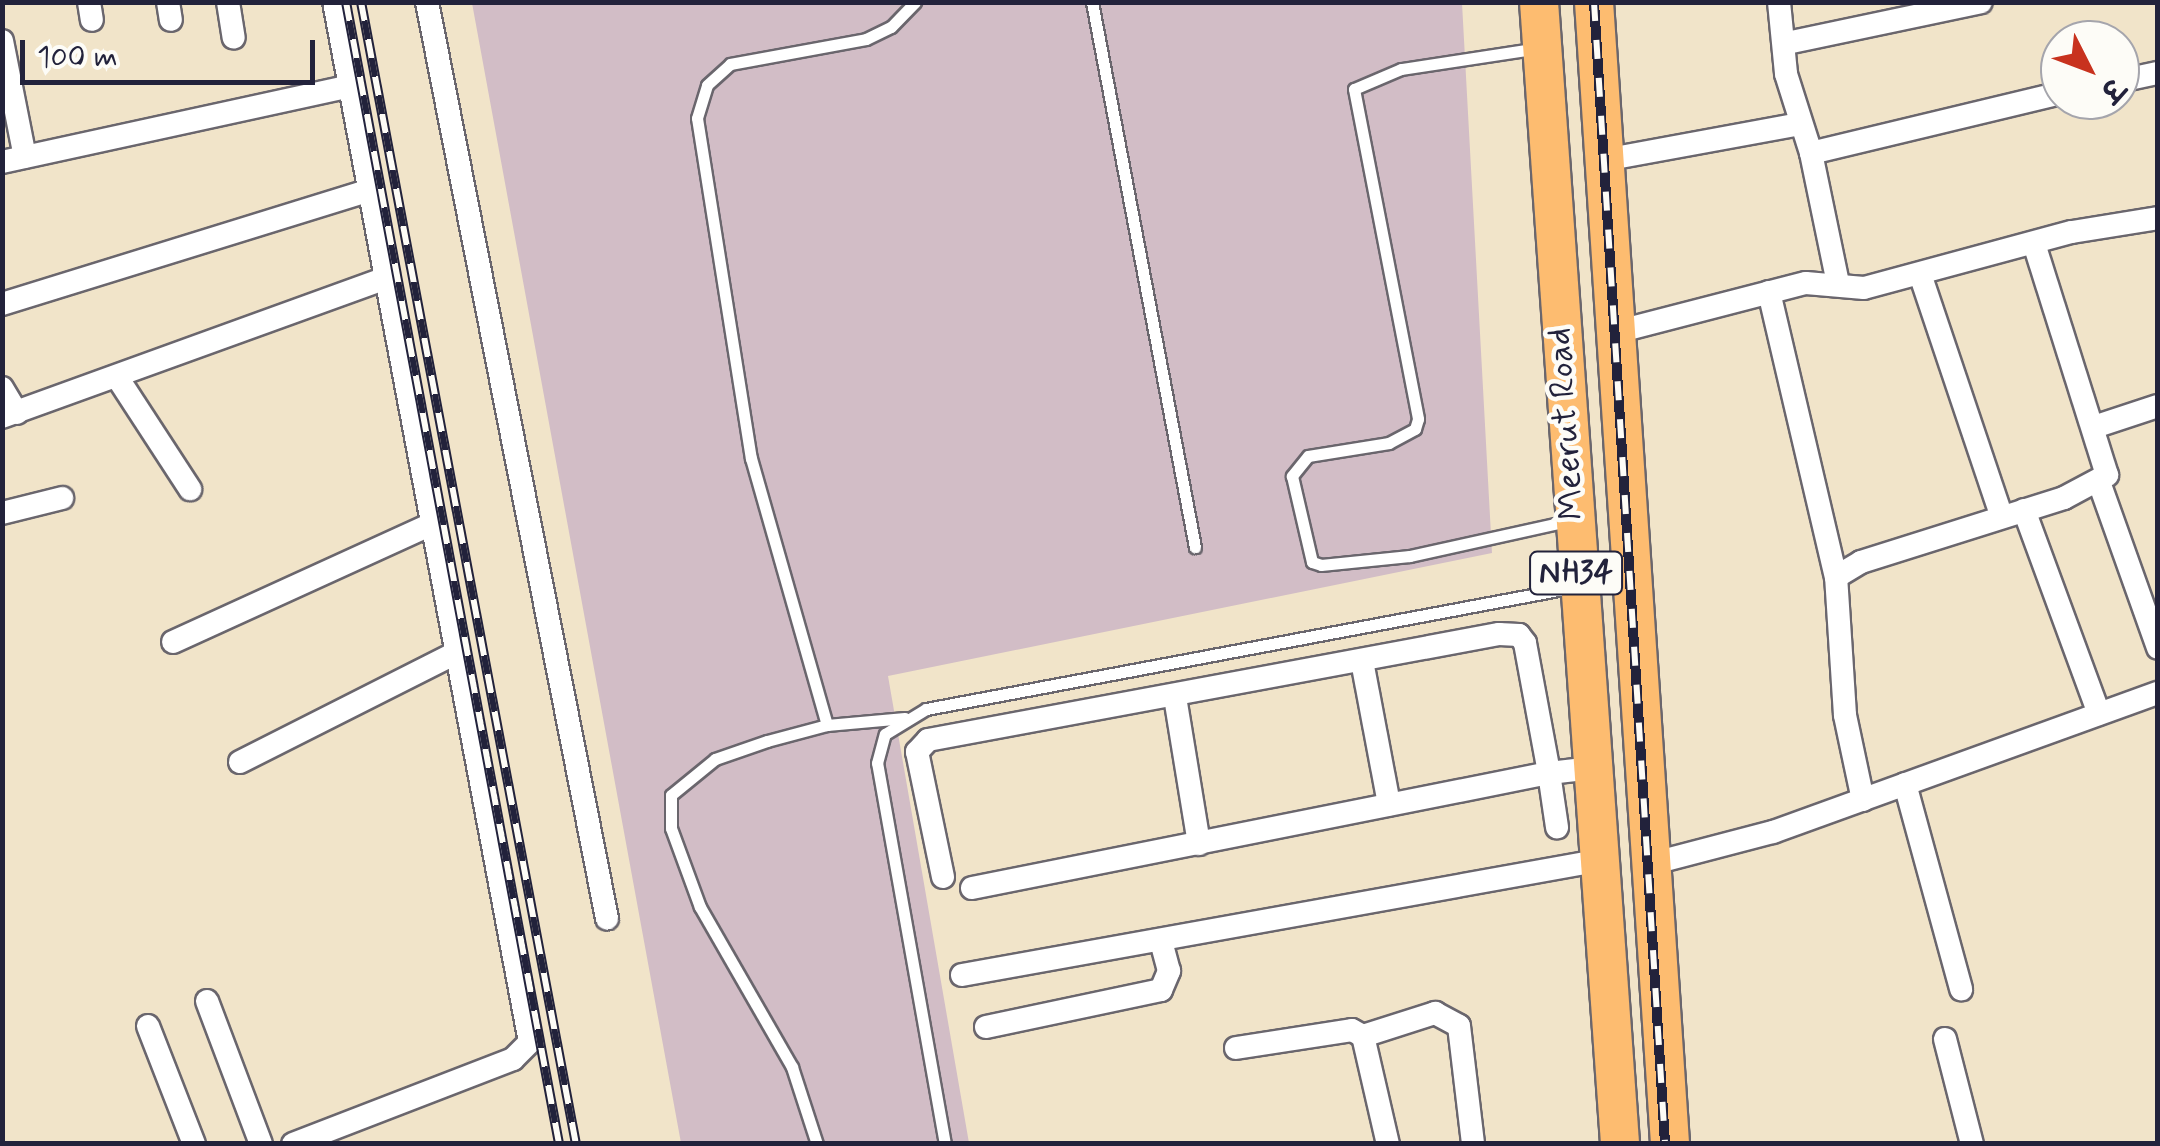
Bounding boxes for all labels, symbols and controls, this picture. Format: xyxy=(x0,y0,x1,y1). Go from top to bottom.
scale bar xyxy=(25,20,320,82)
north arrow xyxy=(2040,20,2140,120)
text: 100 m xyxy=(37,38,118,77)
text: उ xyxy=(2091,70,2131,108)
street label: Meerut Road xyxy=(1538,326,1594,522)
road number: NH34 xyxy=(1528,546,1624,600)

